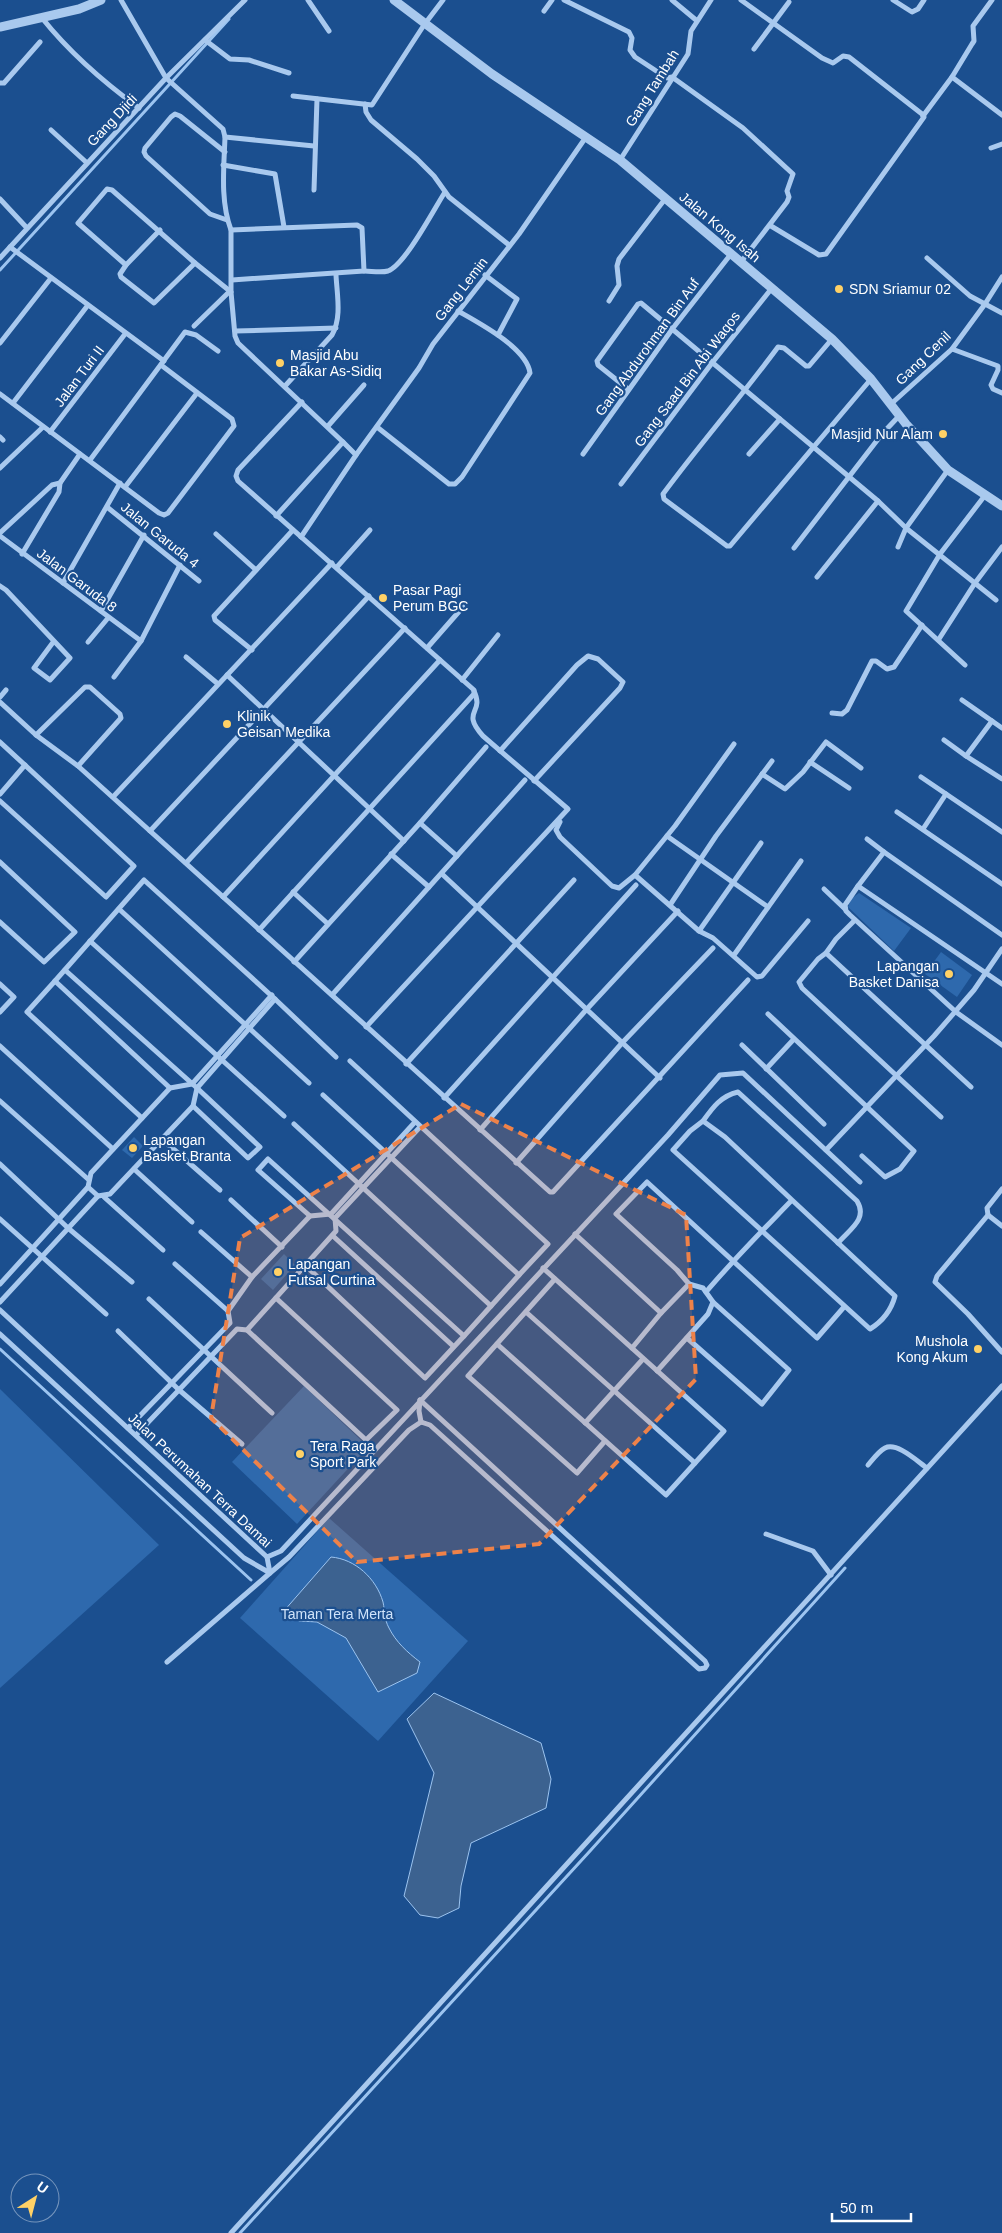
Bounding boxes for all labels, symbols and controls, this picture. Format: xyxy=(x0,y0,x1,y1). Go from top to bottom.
street label: Gang Tambah xyxy=(622,47,682,129)
street label: Gang Djidi xyxy=(84,91,140,149)
street label: Jalan Kong Isah xyxy=(676,189,764,265)
street label: Gang Lemin xyxy=(431,254,491,324)
street label: Gang Abdurohman Bin Auf xyxy=(592,275,702,419)
place label: SDN Sriamur 02 xyxy=(849,281,951,297)
marker: SDN Sriamur 02 xyxy=(833,283,845,295)
street label: Gang Saad Bin Abi Waqos xyxy=(631,308,743,450)
street label: Gang Cenil xyxy=(892,328,954,388)
street label: Jalan Turi II xyxy=(51,342,107,410)
place label: Masjid Abu Bakar As-Sidiq xyxy=(290,347,382,379)
marker: Masjid Abu Bakar As-Sidiq xyxy=(274,357,286,369)
place label: Masjid Nur Alam xyxy=(831,426,933,442)
marker: Masjid Nur Alam xyxy=(937,428,949,440)
street label: Jalan Garuda 4 xyxy=(118,499,202,571)
street label: Jalan Garuda 8 xyxy=(34,545,120,615)
place label: Pasar Pagi Perum BGC xyxy=(393,582,468,614)
marker: Pasar Pagi Perum BGC xyxy=(377,592,389,604)
place label: Klinik Geisan Medika xyxy=(237,708,331,740)
marker: Klinik Geisan Medika xyxy=(221,718,233,730)
place label: Lapangan Basket Danisa xyxy=(849,958,939,990)
marker: Lapangan Basket Danisa xyxy=(943,968,955,980)
place label: Lapangan Basket Branta xyxy=(143,1132,231,1164)
marker: Lapangan Basket Branta xyxy=(127,1142,139,1154)
place label: Lapangan Futsal Curtina xyxy=(288,1256,375,1288)
marker: Lapangan Futsal Curtina xyxy=(272,1266,284,1278)
place label: Mushola Kong Akum xyxy=(896,1333,968,1365)
marker: Mushola Kong Akum xyxy=(972,1343,984,1355)
street label: Jalan Perumahan Terra Damai xyxy=(125,1409,275,1551)
place label: Tera Raga Sport Park xyxy=(310,1438,377,1470)
marker: Tera Raga Sport Park xyxy=(294,1448,306,1460)
park label: Taman Tera Merta xyxy=(281,1606,393,1622)
north arrow xyxy=(10,2173,60,2223)
text: U xyxy=(34,2178,51,2197)
scale bar xyxy=(832,2190,911,2222)
text: 50 m xyxy=(840,2199,873,2216)

